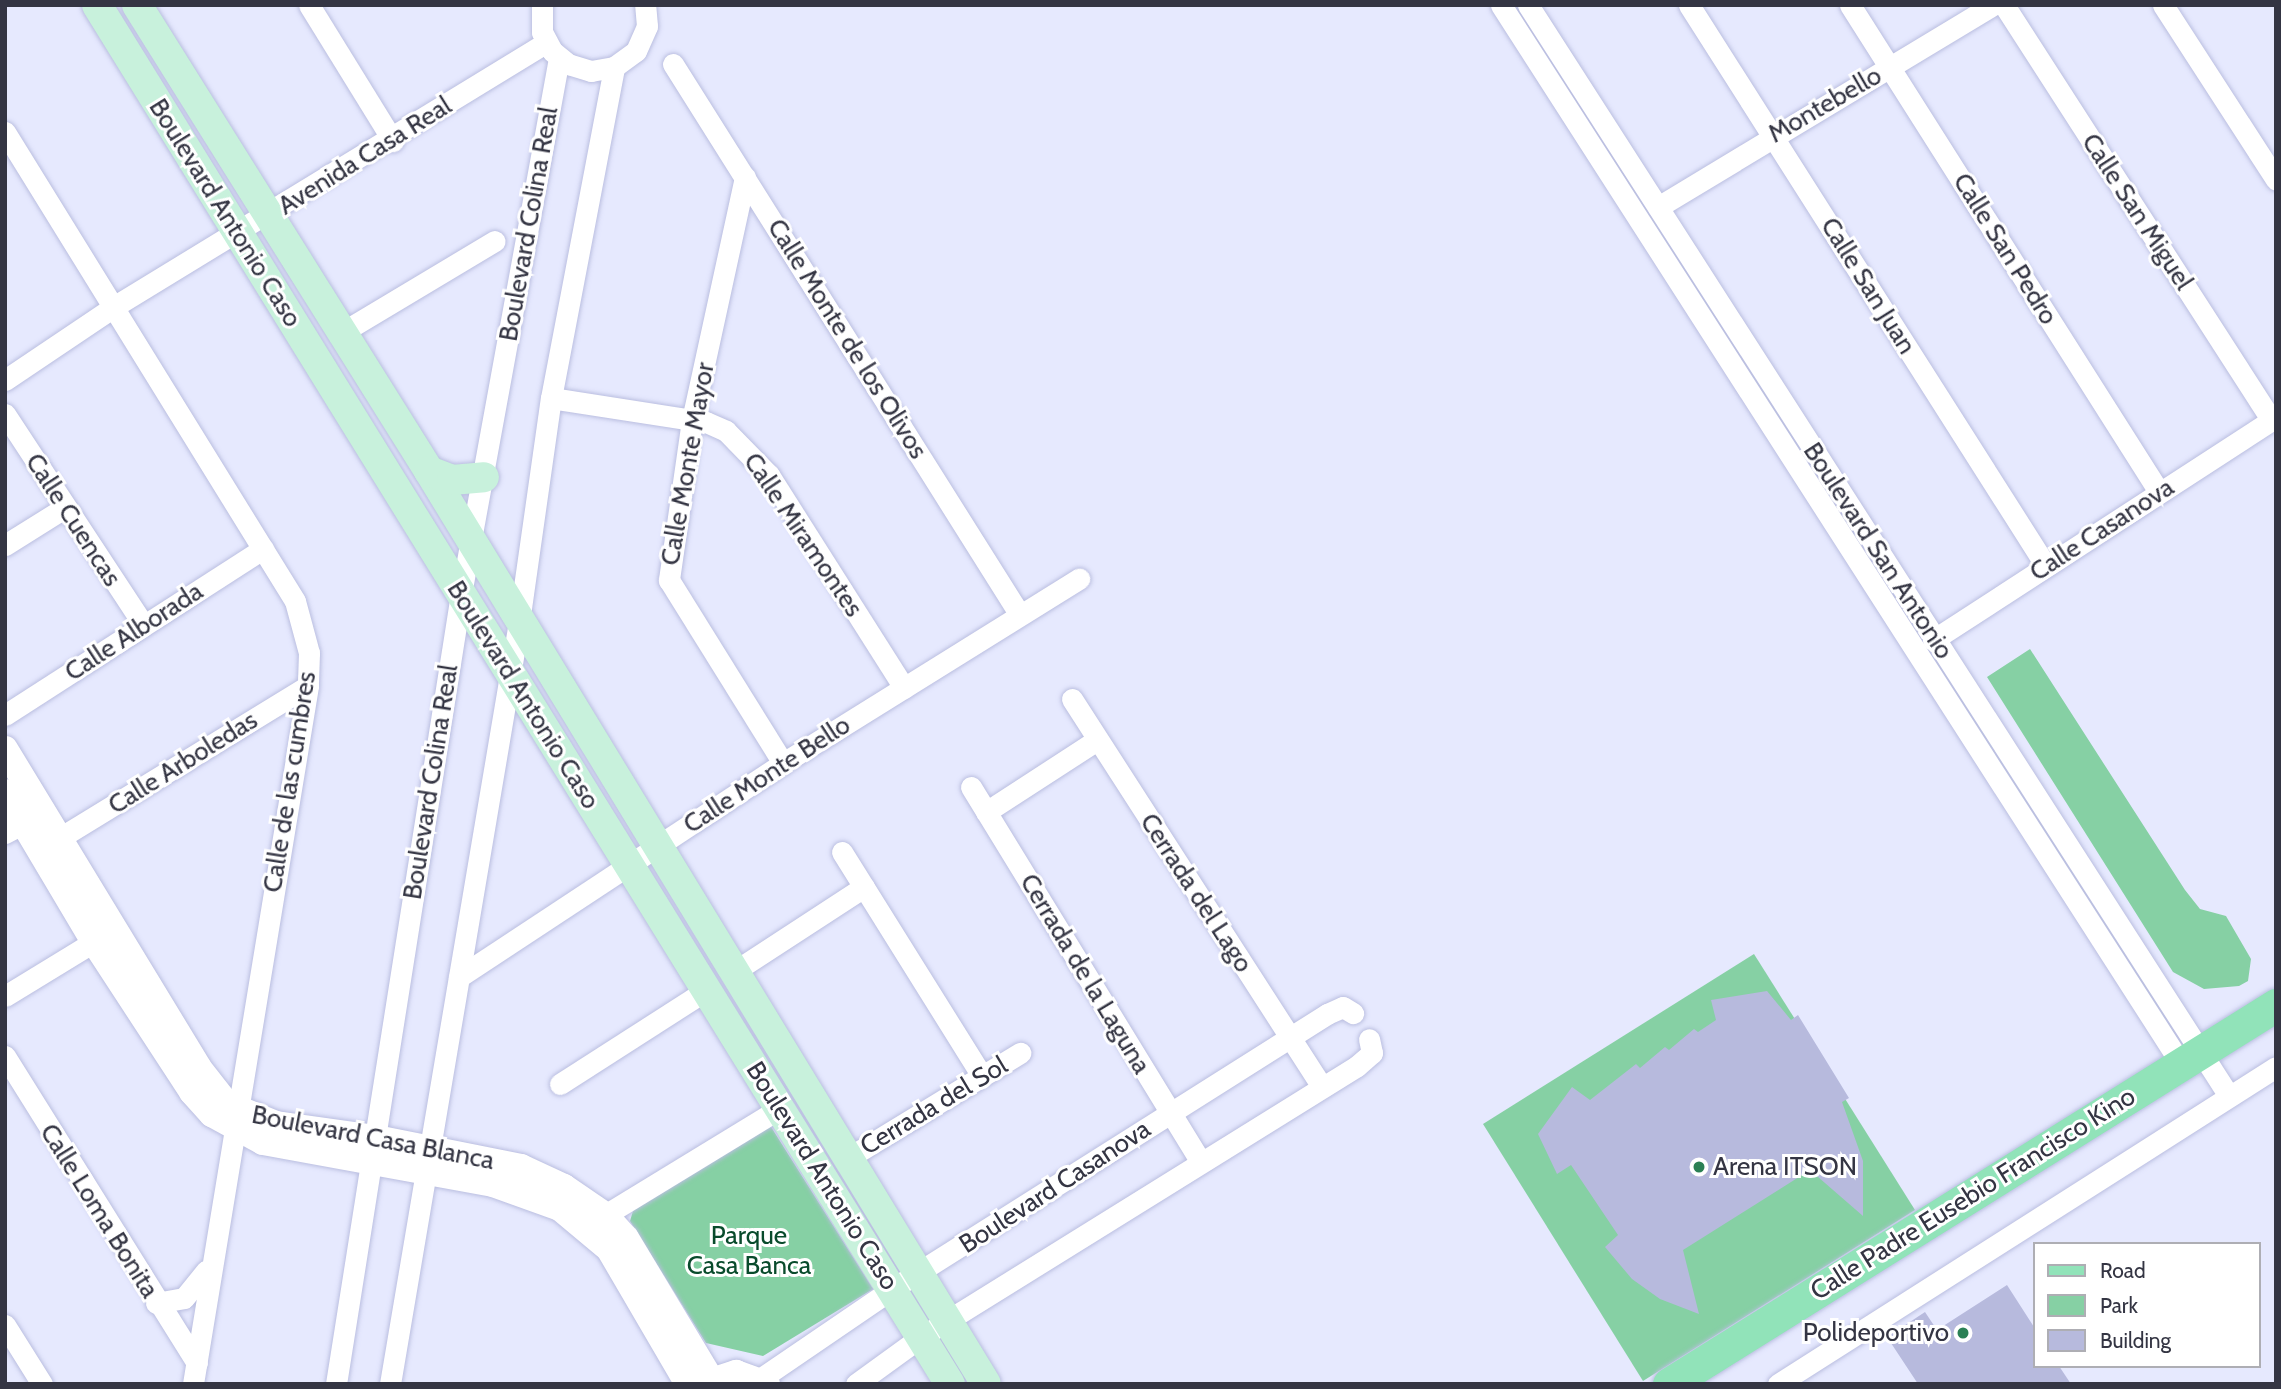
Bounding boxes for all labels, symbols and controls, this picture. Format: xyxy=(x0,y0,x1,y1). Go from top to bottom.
street label: Montebello xyxy=(1763,60,1887,150)
street label: Avenida Casa Real xyxy=(273,90,457,222)
street label: Boulevard Antonio Caso xyxy=(142,93,308,333)
street label: Boulevard Colina Real xyxy=(493,104,565,344)
street label: Calle San Miguel xyxy=(2075,128,2199,296)
street label: Calle San Pedro xyxy=(1946,168,2064,330)
street label: Calle San Juan xyxy=(1814,212,1922,360)
street label: Calle Monte de los Olivos xyxy=(760,213,934,465)
street label: Calle Monte Mayor xyxy=(655,360,721,568)
street label: Boulevard San Antonio xyxy=(1796,437,1960,665)
street label: Calle Miramontes xyxy=(737,447,869,623)
street label: Calle Cuencas xyxy=(19,448,127,592)
street label: Calle Casanova xyxy=(2024,472,2180,588)
street label: Boulevard Antonio Caso xyxy=(440,575,606,815)
street label: Calle Alborada xyxy=(59,576,209,688)
street label: Boulevard Colina Real xyxy=(397,662,465,902)
street label: Calle de las cumbres xyxy=(257,669,323,895)
street label: Calle Arboledas xyxy=(103,705,263,821)
street label: Calle Monte Bello xyxy=(678,710,856,840)
street label: Cerrada del Lago xyxy=(1133,808,1259,978)
street label: Cerrada de la Laguna xyxy=(1013,868,1157,1080)
street label: Cerrada del Sol xyxy=(855,1050,1013,1162)
street label: Boulevard Antonio Caso xyxy=(739,1056,905,1296)
street label: Calle Padre Eusebio Francisco Kino xyxy=(1805,1081,2141,1307)
street label: Boulevard Casa Blanca xyxy=(249,1099,497,1177)
street label: Boulevard Casanova xyxy=(954,1114,1156,1260)
street label: Calle Loma Bonita xyxy=(33,1118,165,1304)
place label: Arena ITSON xyxy=(1713,1151,1857,1183)
marker: Arena ITSON xyxy=(1691,1159,1707,1175)
park label: Parque Casa Banca xyxy=(687,1220,811,1282)
legend xyxy=(2032,1242,2260,1368)
text: Road xyxy=(2100,1258,2146,1283)
text: Park xyxy=(2100,1293,2138,1318)
place label: Polideportivo xyxy=(1803,1317,1949,1349)
marker: Polideportivo xyxy=(1955,1325,1971,1341)
text: Building xyxy=(2100,1328,2171,1353)

